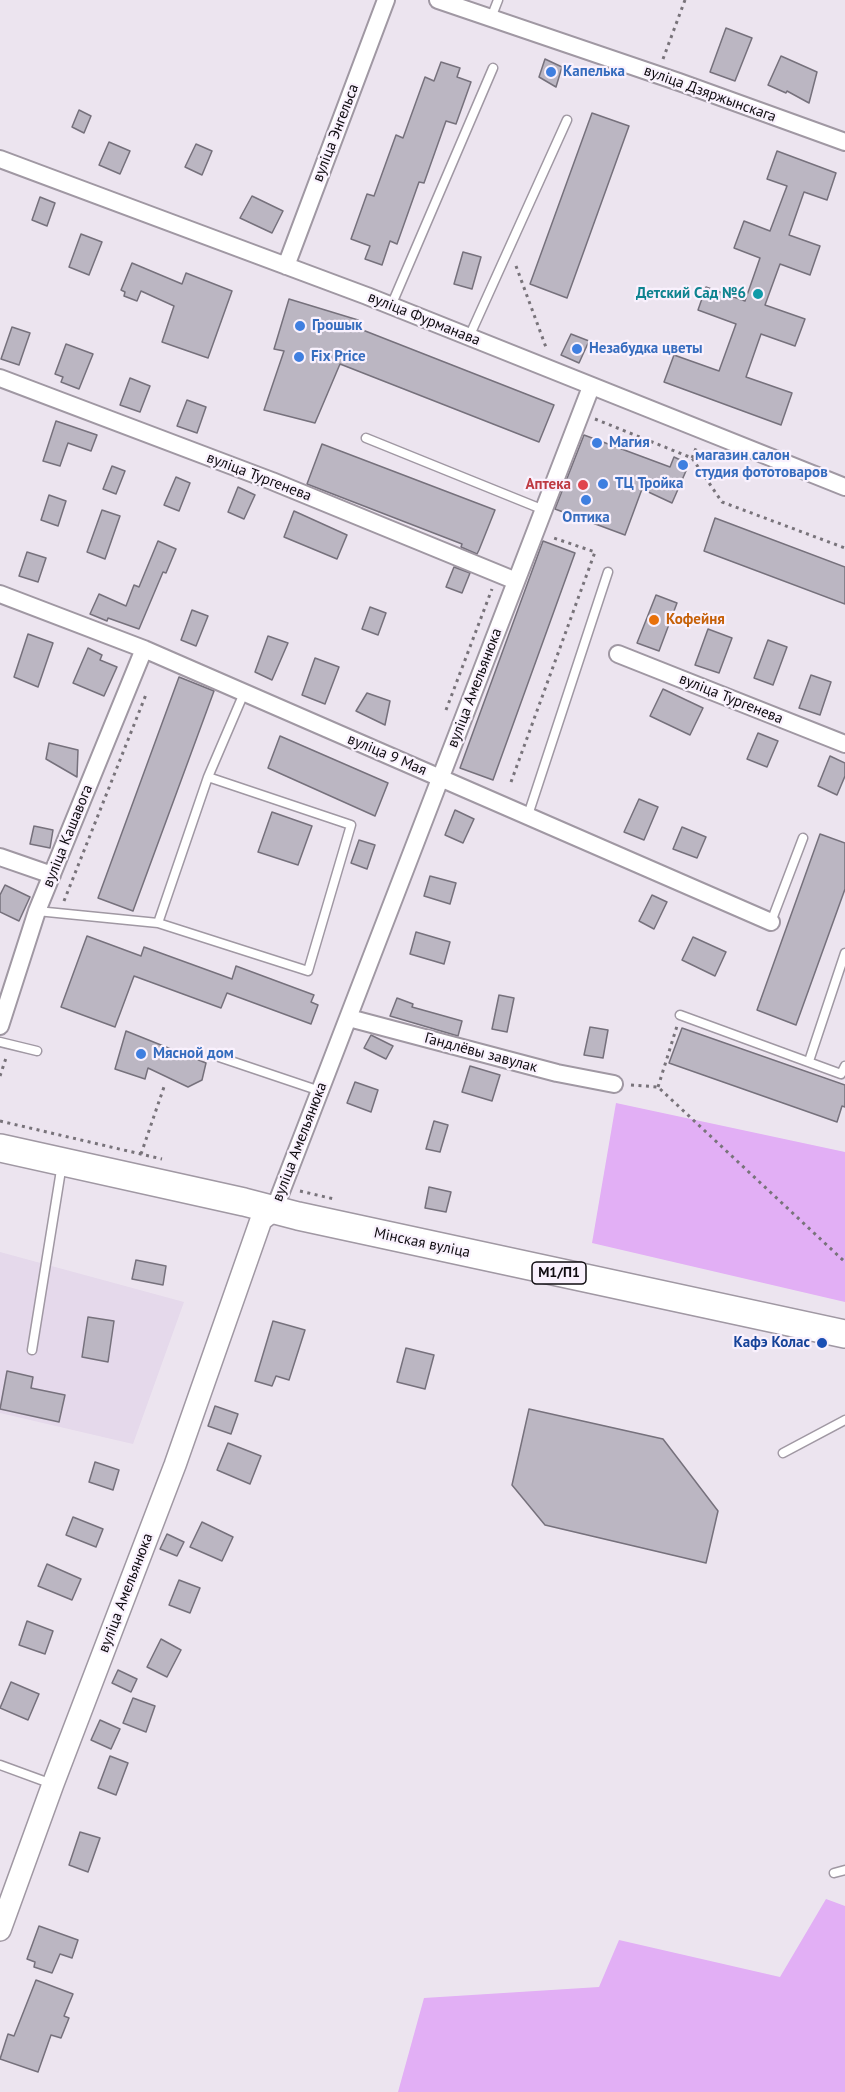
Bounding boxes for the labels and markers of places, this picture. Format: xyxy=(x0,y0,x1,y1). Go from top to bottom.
place label: Капелька xyxy=(563,63,625,81)
marker: Капелька xyxy=(544,65,558,79)
place label: Детский Сад №6 xyxy=(636,285,746,303)
marker: Детский Сад №6 xyxy=(751,287,765,301)
place label: Грошык xyxy=(312,317,362,335)
marker: Грошык xyxy=(293,319,307,333)
place label: Незабудка цветы xyxy=(589,340,702,358)
marker: Незабудка цветы xyxy=(570,342,584,356)
place label: Fix Price xyxy=(311,348,366,366)
marker: Fix Price xyxy=(292,350,306,364)
place label: Магия xyxy=(609,434,650,452)
marker: Магия xyxy=(590,436,604,450)
place label: магазин салон студия фототоваров xyxy=(695,447,828,482)
marker: магазин салон студия фототоваров xyxy=(676,458,690,472)
place label: ТЦ Тройка xyxy=(615,475,683,493)
place label: Аптека xyxy=(525,476,571,494)
marker: ТЦ Тройка xyxy=(596,477,610,491)
marker: Аптека xyxy=(576,478,590,492)
marker: Оптика xyxy=(579,493,593,507)
place label: Оптика xyxy=(562,509,610,527)
place label: Кофейня xyxy=(666,611,725,629)
marker: Кофейня xyxy=(647,613,661,627)
place label: Мясной дом xyxy=(153,1045,234,1063)
marker: Мясной дом xyxy=(134,1047,148,1061)
place label: Кафэ Колас xyxy=(734,1334,810,1352)
marker: Кафэ Колас xyxy=(815,1336,829,1350)

